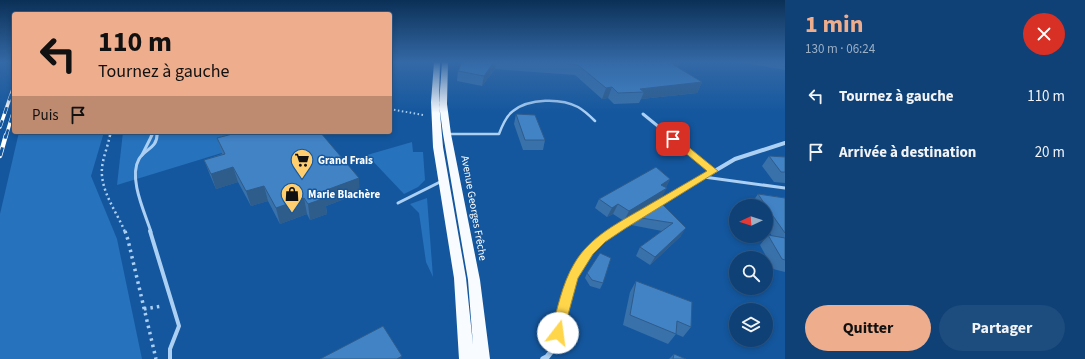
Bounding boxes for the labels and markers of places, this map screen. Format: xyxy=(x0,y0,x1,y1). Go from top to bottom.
pin xyxy=(656,122,690,156)
supermarket icon: Grand Frais xyxy=(289,147,315,180)
place label: Grand Frais xyxy=(318,153,373,168)
shop icon: Marie Blachère xyxy=(279,181,305,214)
place label: Marie Blachère xyxy=(308,187,380,202)

